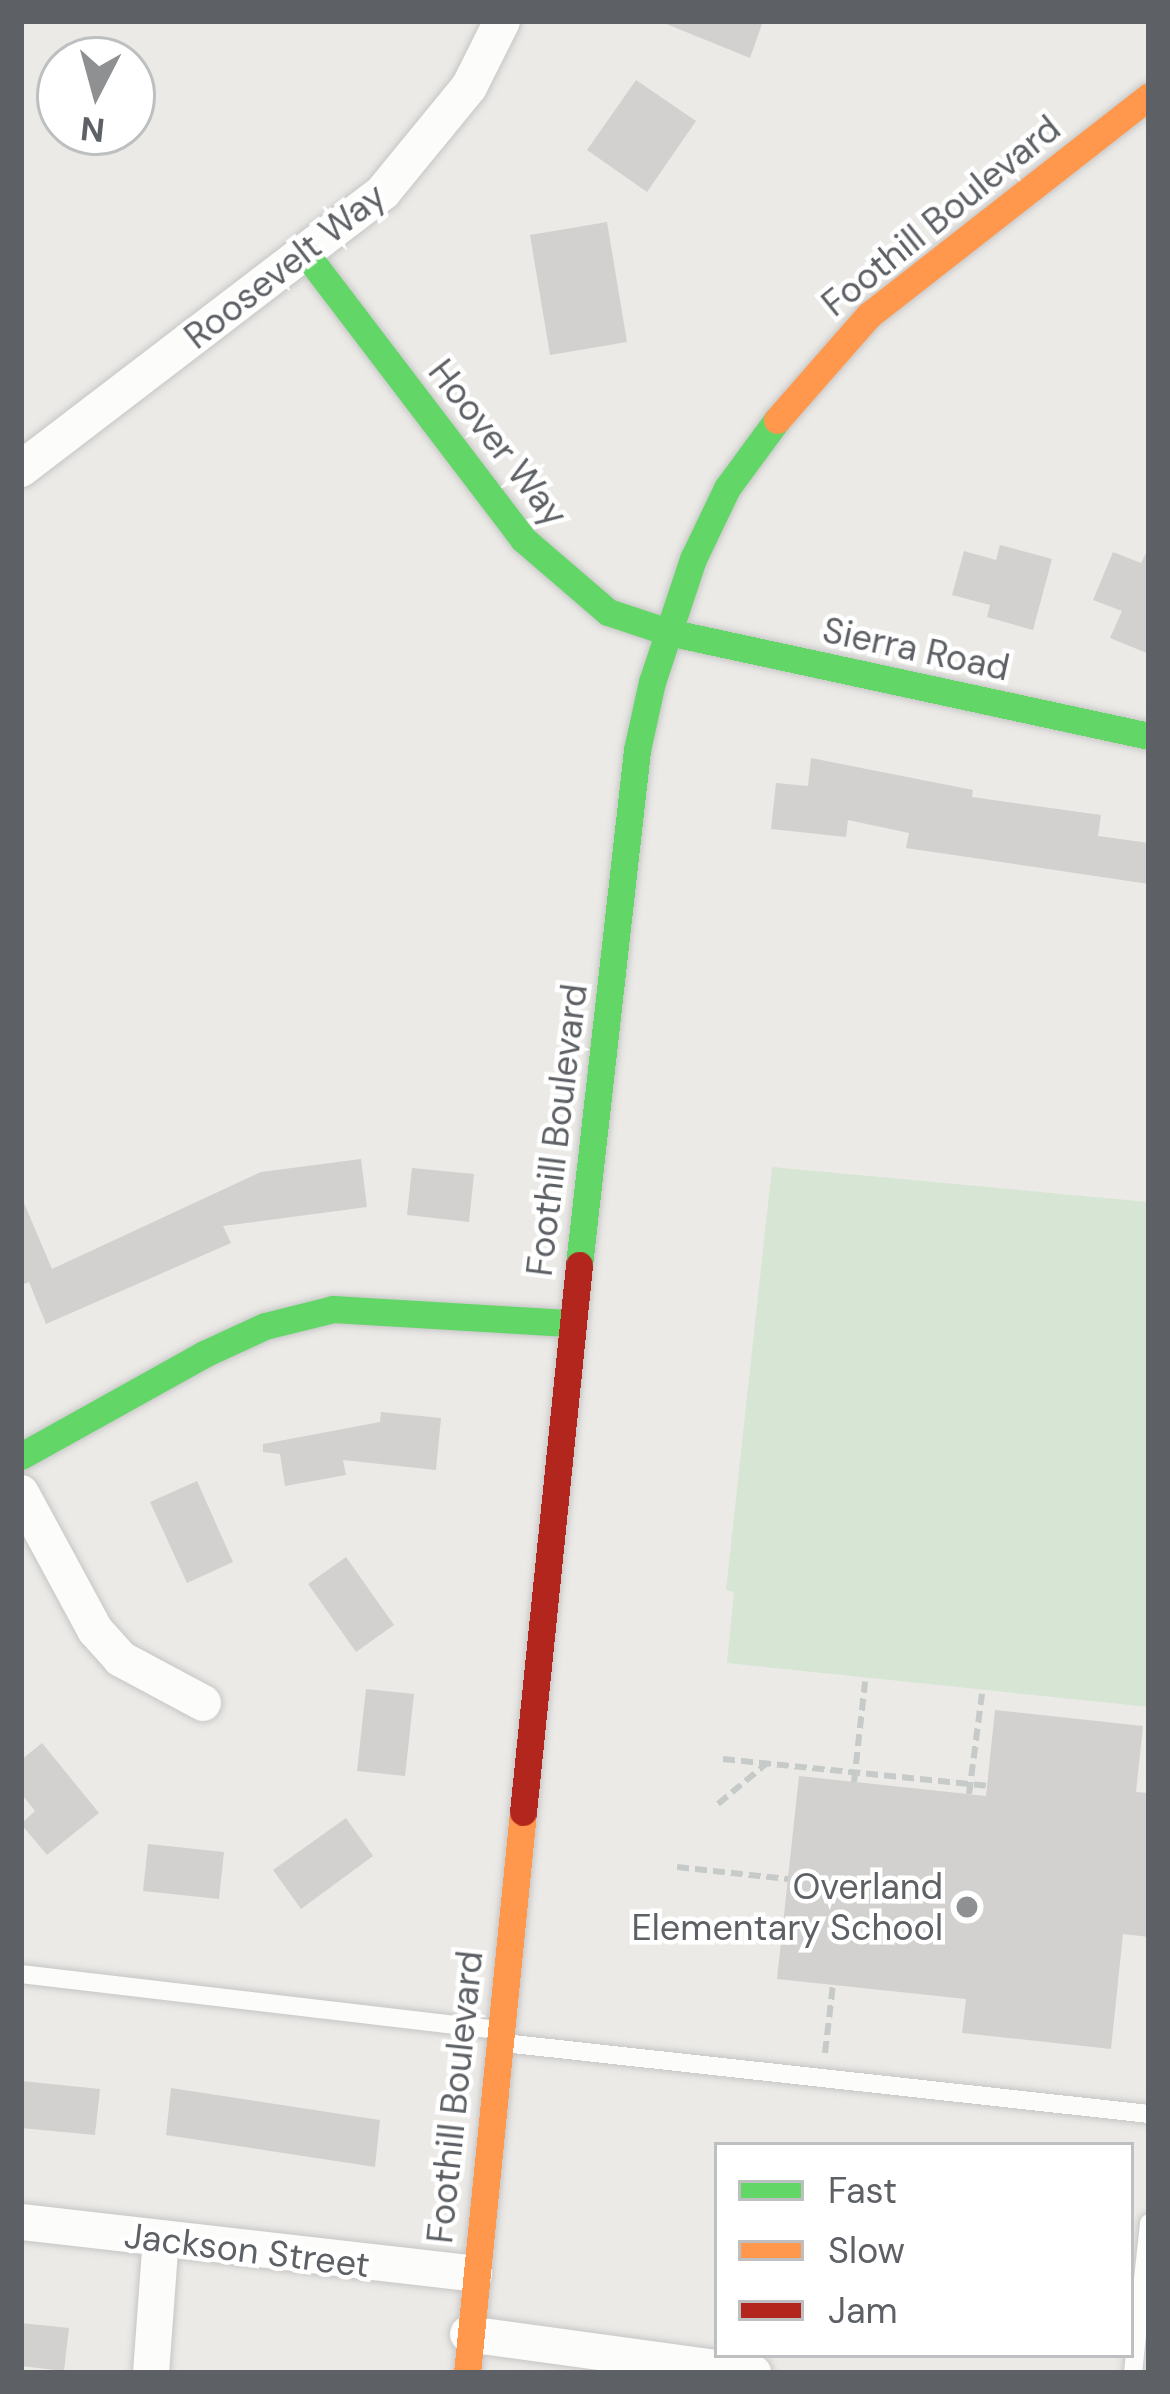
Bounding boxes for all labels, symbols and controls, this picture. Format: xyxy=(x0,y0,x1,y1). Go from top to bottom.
north arrow xyxy=(36,36,156,156)
text: N xyxy=(78,107,107,152)
street label: Foothill Boulevard xyxy=(813,107,1069,325)
street label: Roosevelt Way xyxy=(176,174,394,358)
street label: Hoover Way xyxy=(419,351,577,535)
street label: Sierra Road xyxy=(819,608,1013,690)
street label: Foothill Boulevard xyxy=(518,982,596,1278)
place label: Overland Elementary School xyxy=(631,1864,943,1949)
marker: Overland Elementary School xyxy=(954,1894,980,1920)
street label: Foothill Boulevard xyxy=(418,1949,492,2245)
legend xyxy=(714,2142,1134,2358)
text: Fast xyxy=(828,2167,897,2214)
street label: Jackson Street xyxy=(122,2214,372,2286)
text: Slow xyxy=(828,2227,905,2274)
text: Jam xyxy=(828,2287,898,2334)

